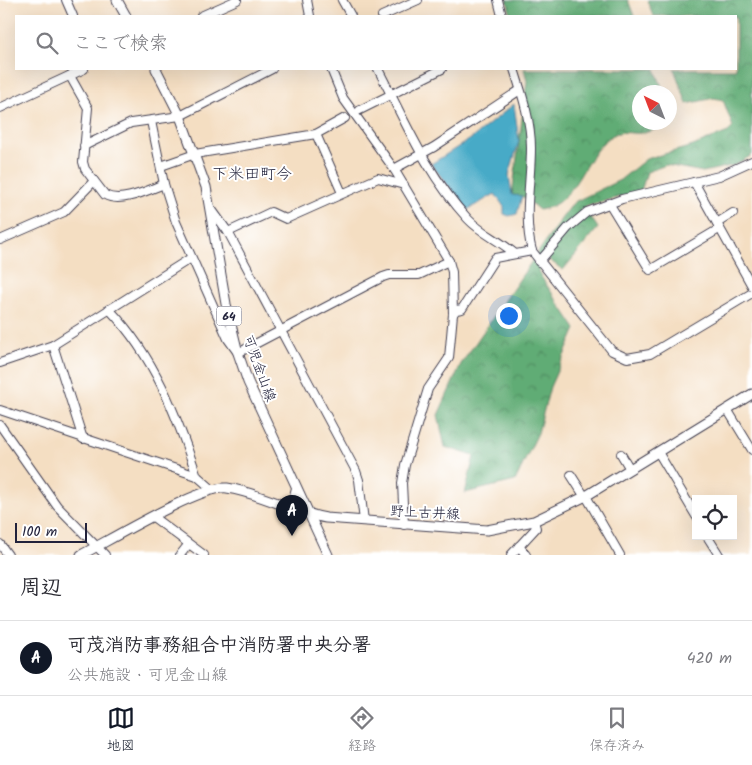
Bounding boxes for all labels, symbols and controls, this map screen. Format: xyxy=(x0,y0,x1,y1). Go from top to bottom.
search box xyxy=(15,15,737,70)
icon: search xyxy=(33,29,61,57)
text: ここで検索 xyxy=(73,29,168,59)
north arrow xyxy=(632,85,677,130)
district label: 下米田町今 xyxy=(212,162,292,187)
your location xyxy=(496,303,522,329)
road number: 64 xyxy=(216,306,242,326)
street label: 可児金山線 xyxy=(237,332,281,405)
pin: A xyxy=(276,495,308,536)
map controls xyxy=(692,495,737,540)
button: locate xyxy=(692,495,737,540)
street label: 野上古井線 xyxy=(389,500,460,526)
scale bar xyxy=(15,520,88,543)
text: 100 m xyxy=(22,521,57,543)
text: 周辺 xyxy=(20,572,62,605)
text: 可茂消防事務組合中消防署中央分署 xyxy=(67,631,371,661)
text: A xyxy=(31,646,41,671)
text: 420 m xyxy=(687,646,732,671)
text: 公共施設 · 可児金山線 xyxy=(67,663,228,688)
tab: 地図 xyxy=(107,704,135,757)
tab: 経路 xyxy=(348,704,376,757)
tab: 保存済み xyxy=(589,704,645,757)

